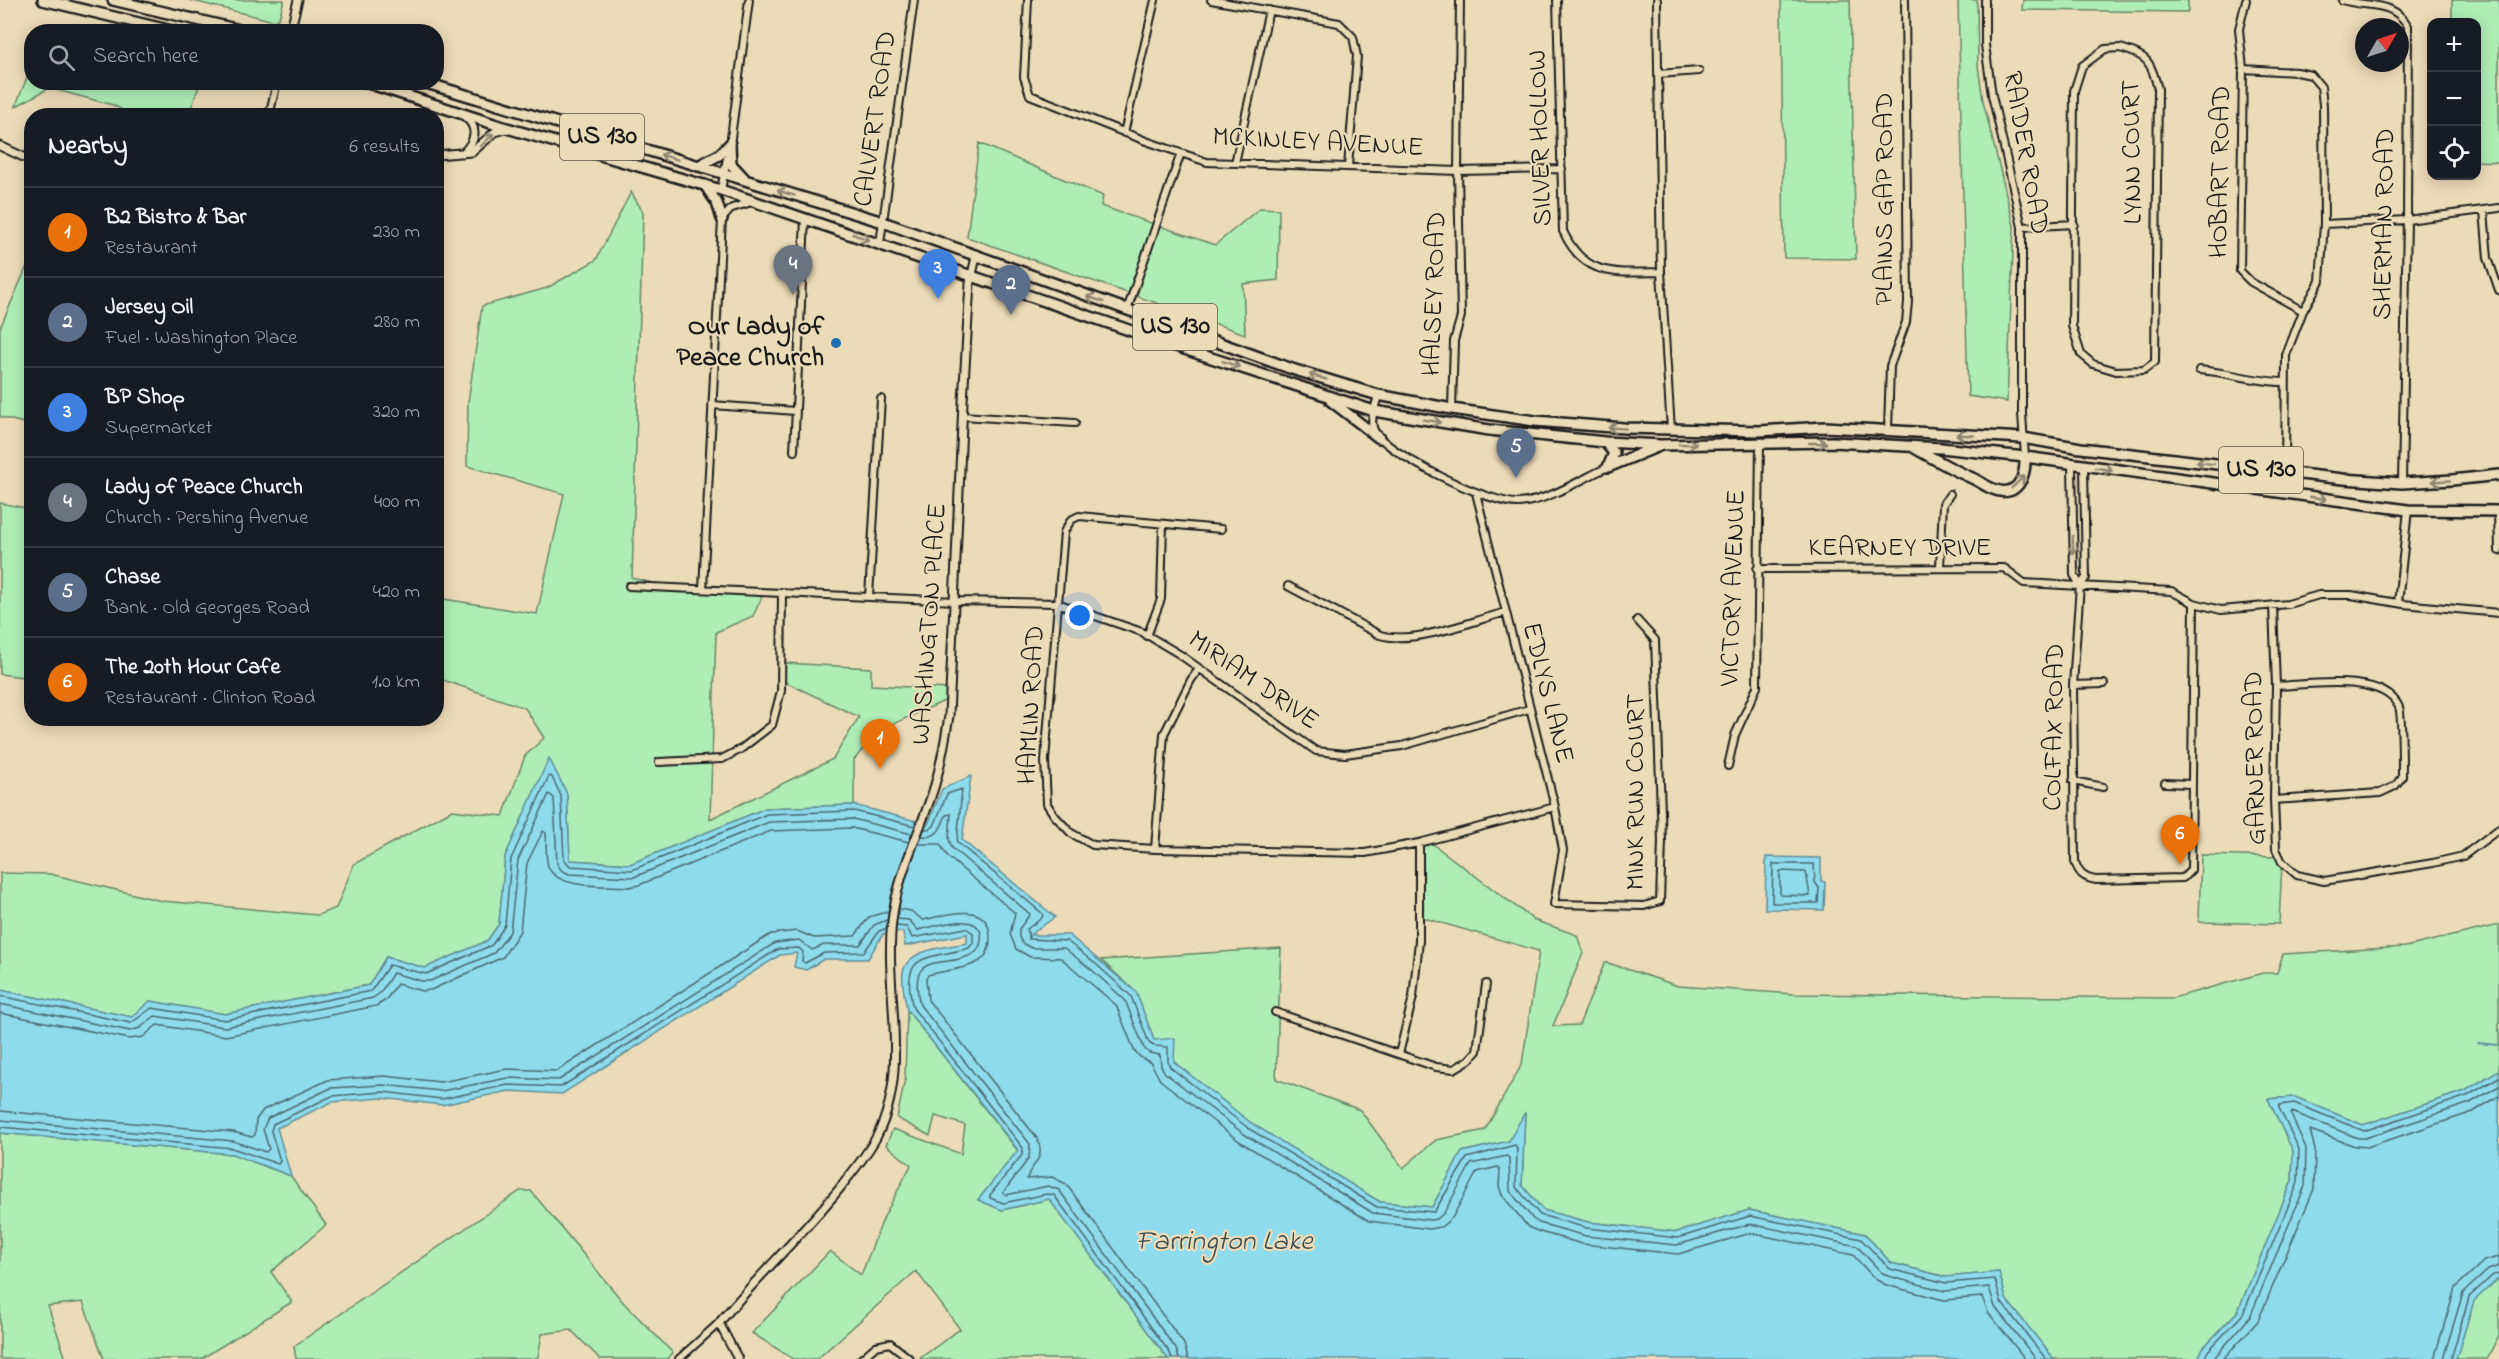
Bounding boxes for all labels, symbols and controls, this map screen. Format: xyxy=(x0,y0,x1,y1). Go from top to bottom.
north arrow xyxy=(2355,18,2409,72)
map controls xyxy=(2427,18,2481,180)
button: + xyxy=(2427,18,2481,72)
search box xyxy=(24,24,444,90)
street label: CALVERT ROAD xyxy=(844,29,908,209)
icon: search xyxy=(45,41,78,74)
text: Search here xyxy=(93,41,198,73)
street label: SILVER HOLLOW xyxy=(1518,49,1564,227)
street label: RAIDER ROAD xyxy=(1991,68,2059,238)
button: − xyxy=(2427,72,2481,126)
street label: LYNN COURT xyxy=(2112,79,2154,225)
street label: HOBART ROAD xyxy=(2200,85,2242,259)
street label: PLAINS GAP ROAD xyxy=(1866,92,1905,306)
road number: US 130 xyxy=(560,114,644,160)
street label: MCKINLEY AVENUE xyxy=(1211,118,1425,168)
button: locate xyxy=(2427,126,2481,180)
text: Nearby xyxy=(48,128,127,166)
street label: SHERMAN ROAD xyxy=(2364,128,2406,320)
text: 6 results xyxy=(349,133,420,162)
one-way arrow xyxy=(479,133,494,147)
one-way arrow xyxy=(660,151,679,162)
one-way arrow xyxy=(777,187,796,198)
text: B2 Bistro & Bar xyxy=(105,202,246,234)
street label: HALSEY ROAD xyxy=(1413,211,1457,377)
text: 1 xyxy=(64,218,71,247)
text: 230 m xyxy=(373,218,420,247)
one-way arrow xyxy=(851,232,870,243)
text: Restaurant xyxy=(105,234,198,263)
pin: 4 xyxy=(774,246,812,295)
pin: 3 xyxy=(918,250,958,299)
pin: 2 xyxy=(992,266,1030,315)
text: Jersey Oil xyxy=(105,292,193,324)
one-way arrow xyxy=(1086,292,1105,303)
road number: US 130 xyxy=(1133,304,1217,350)
text: 2 xyxy=(63,308,72,337)
text: 280 m xyxy=(373,308,420,337)
place label: Our Lady of Peace Church xyxy=(676,308,824,378)
text: Fuel · Washington Place xyxy=(105,324,297,353)
marker: Our Lady of Peace Church xyxy=(829,336,843,350)
one-way arrow xyxy=(1221,360,1240,371)
one-way arrow xyxy=(1309,371,1328,382)
text: BP Shop xyxy=(105,382,185,414)
text: 3 xyxy=(63,398,72,427)
text: 320 m xyxy=(373,398,420,427)
text: Supermarket xyxy=(105,414,212,443)
one-way arrow xyxy=(1421,415,1441,426)
one-way arrow xyxy=(1608,422,1627,433)
pin: 5 xyxy=(1496,428,1536,478)
one-way arrow xyxy=(1955,429,1975,440)
one-way arrow xyxy=(1808,437,1828,448)
one-way arrow xyxy=(1678,438,1698,450)
road number: US 130 xyxy=(2219,447,2303,493)
one-way arrow xyxy=(2195,457,2215,468)
one-way arrow xyxy=(2094,464,2113,475)
text: Lady of Peace Church xyxy=(105,472,303,504)
one-way arrow xyxy=(2010,475,2025,489)
one-way arrow xyxy=(2431,475,2451,486)
text: 4 xyxy=(63,488,72,517)
text: 400 m xyxy=(374,488,420,517)
street label: VICTORY AVENUE xyxy=(1711,489,1757,688)
one-way arrow xyxy=(2308,492,2328,503)
street label: WASHINGTON PLACE xyxy=(902,502,958,746)
text: Church · Pershing Avenue xyxy=(105,504,308,533)
street label: KEARNEY DRIVE xyxy=(1808,529,1992,568)
one-way arrow xyxy=(2067,534,2079,554)
text: Chase xyxy=(105,562,160,594)
text: 5 xyxy=(62,578,73,607)
text: 420 m xyxy=(373,578,420,607)
text: Bank · Old Georges Road xyxy=(105,594,310,623)
your location xyxy=(1065,601,1094,630)
street label: EDLYS LANE xyxy=(1511,618,1583,768)
street label: MIRIAM DRIVE xyxy=(1179,621,1327,741)
street label: HAMLIN ROAD xyxy=(1008,624,1056,786)
street label: COLFAX ROAD xyxy=(2034,643,2076,811)
text: The 20th Hour Cafe xyxy=(105,652,280,684)
text: 6 xyxy=(63,668,72,697)
text: 1.0 km xyxy=(372,668,420,697)
street label: GARNER ROAD xyxy=(2235,671,2277,845)
text: Restaurant · Clinton Road xyxy=(105,684,315,713)
street label: MINK RUN COURT xyxy=(1617,694,1656,891)
pin: 1 xyxy=(860,720,900,769)
pin: 6 xyxy=(2160,816,2200,865)
water label: Farrington Lake xyxy=(1135,1222,1314,1263)

